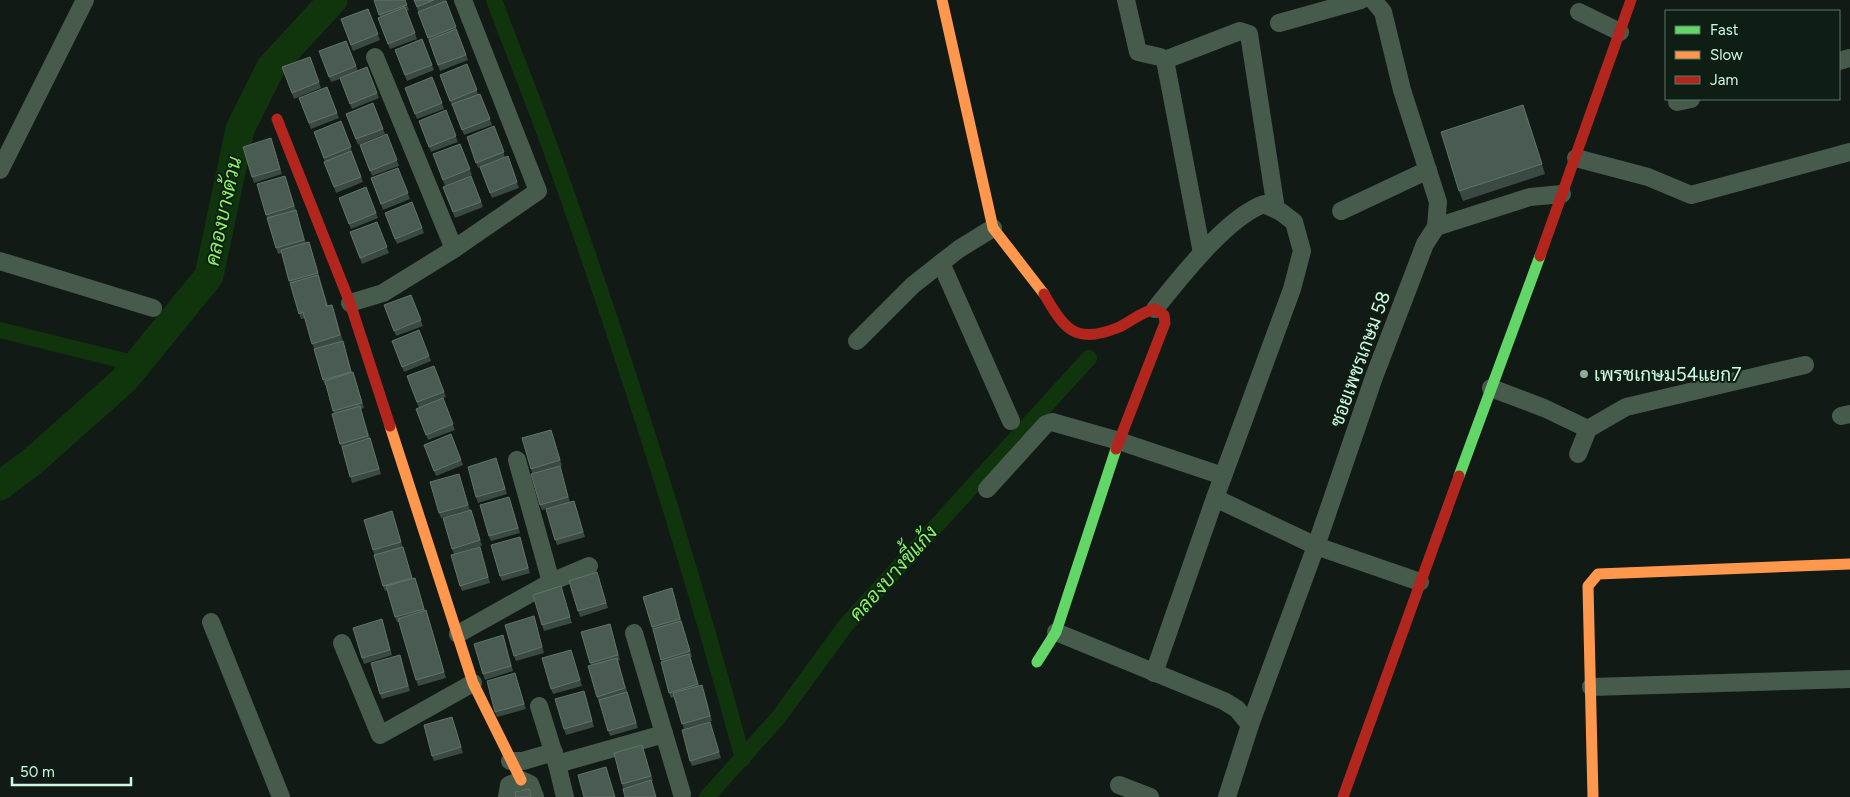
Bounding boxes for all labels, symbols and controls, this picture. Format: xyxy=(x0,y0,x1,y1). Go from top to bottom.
legend xyxy=(1665,10,1840,100)
text: Fast xyxy=(1710,21,1739,39)
text: Slow xyxy=(1710,46,1743,64)
text: Jam xyxy=(1710,71,1738,89)
water label: คลองบางด้วน xyxy=(199,154,246,268)
street label: ซอยเพชรเกษม 58 xyxy=(1325,288,1395,430)
place label: เพรชเกษม54แยก7 xyxy=(1594,363,1741,386)
marker: เพรชเกษม54แยก7 xyxy=(1578,368,1590,380)
water label: คลองบางขี้แก้ง xyxy=(839,516,942,626)
scale bar xyxy=(12,754,131,786)
text: 50 m xyxy=(20,763,55,781)

